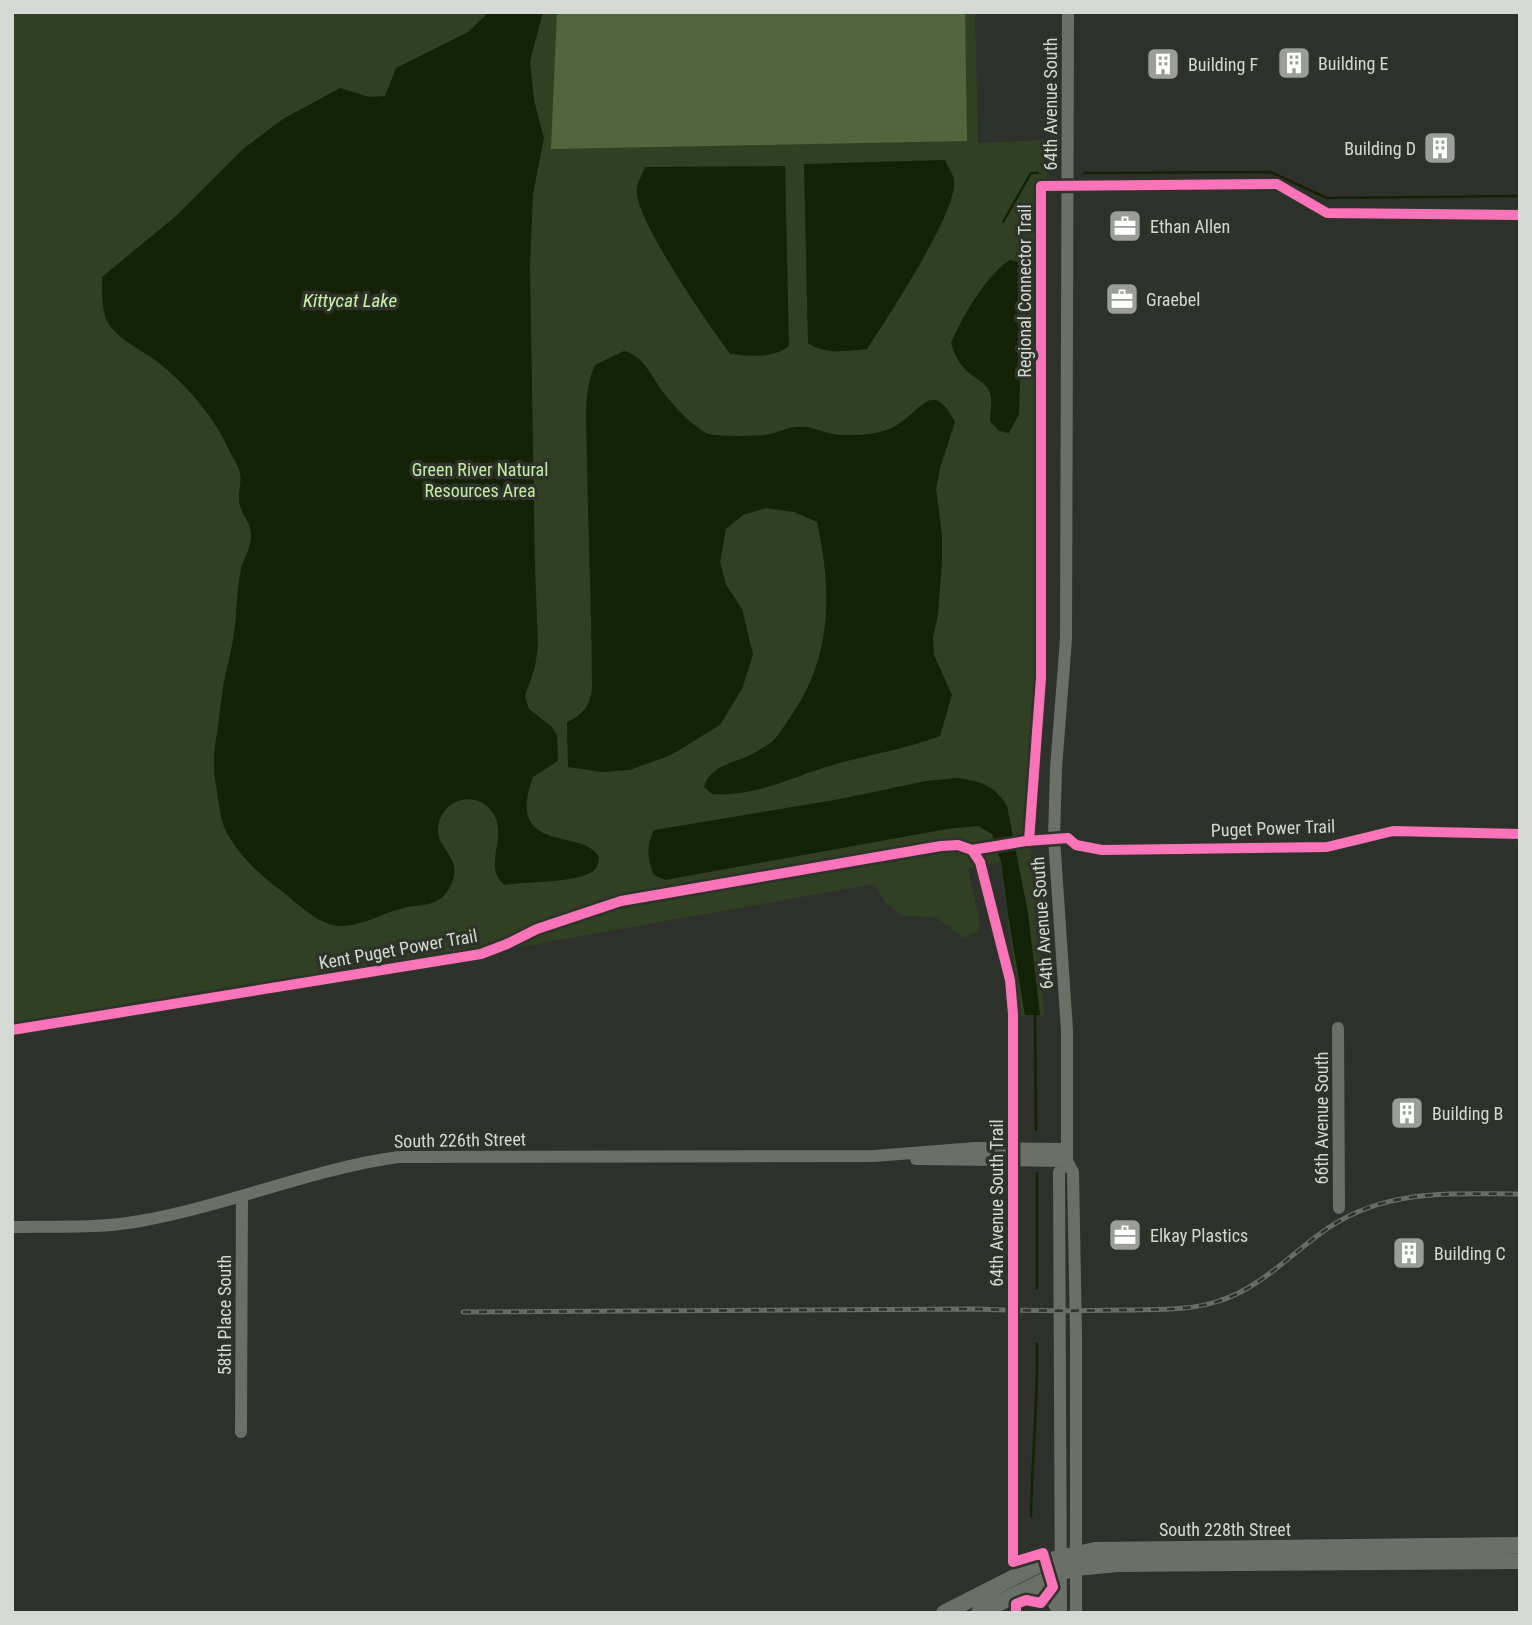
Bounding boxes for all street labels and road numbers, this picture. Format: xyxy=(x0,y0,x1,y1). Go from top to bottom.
street label: 64th Avenue South xyxy=(1040,38,1061,170)
street label: Regional Connector Trail xyxy=(1014,204,1035,378)
street label: Puget Power Trail xyxy=(1210,815,1336,841)
street label: 64th Avenue South xyxy=(1027,856,1057,990)
street label: Kent Puget Power Trail xyxy=(317,925,479,973)
street label: 66th Avenue South xyxy=(1311,1052,1332,1184)
street label: 64th Avenue South Trail xyxy=(986,1119,1007,1287)
street label: South 226th Street xyxy=(394,1128,526,1152)
street label: 58th Place South xyxy=(214,1255,235,1375)
street label: South 228th Street xyxy=(1159,1519,1291,1540)

